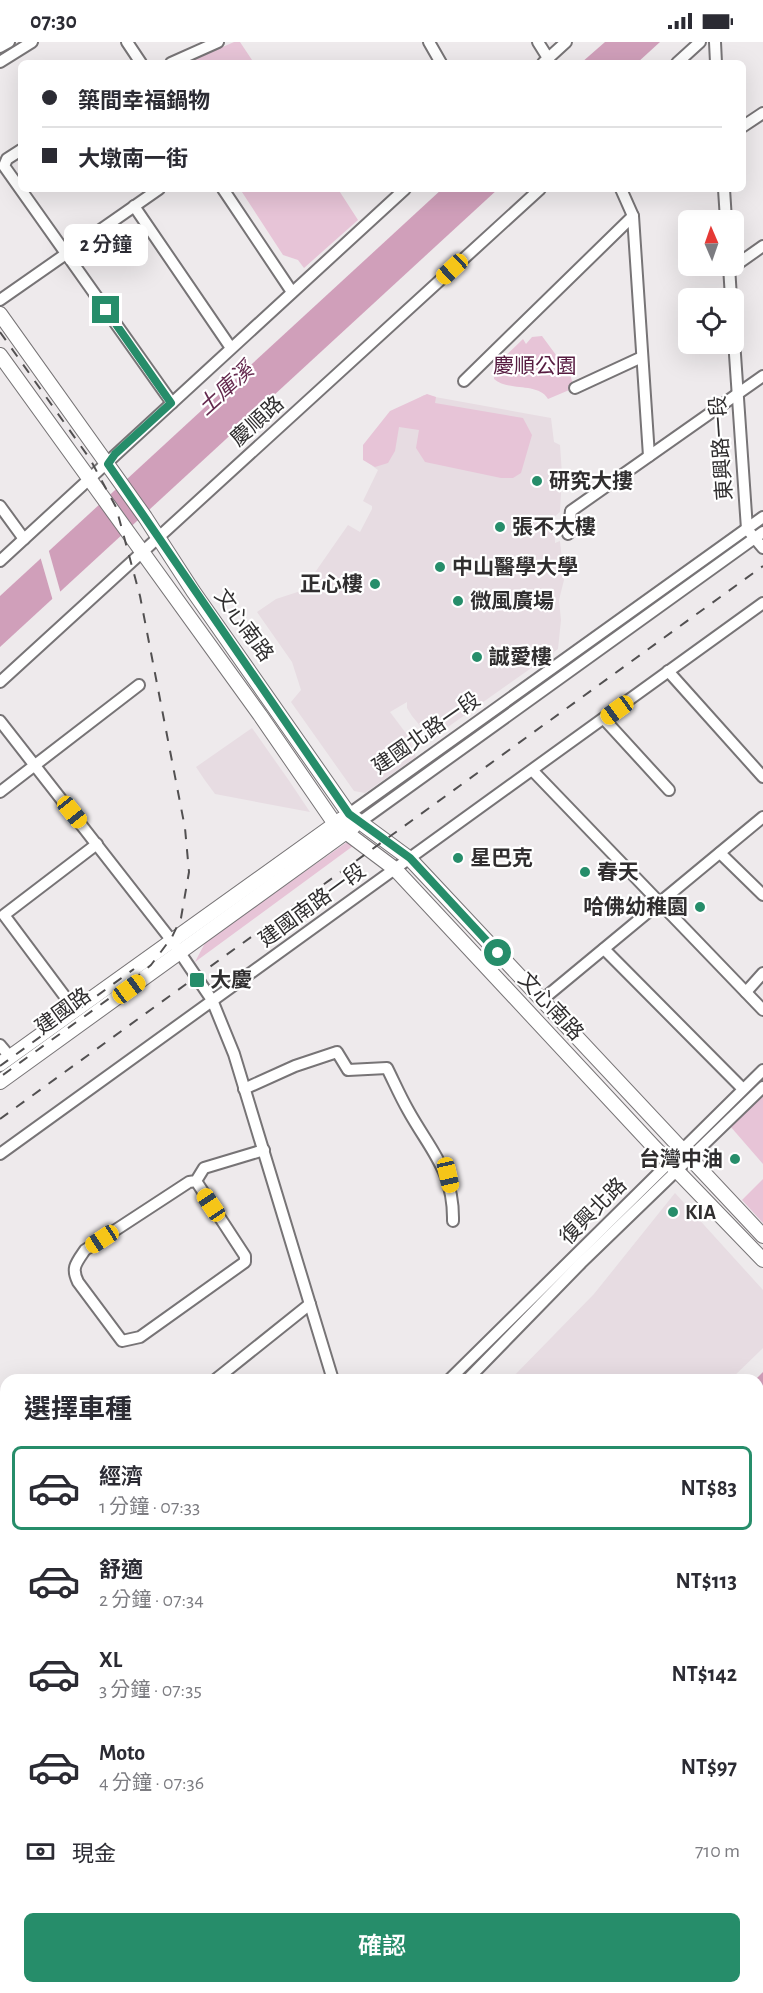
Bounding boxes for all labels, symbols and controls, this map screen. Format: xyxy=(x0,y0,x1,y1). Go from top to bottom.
text: 07:30 xyxy=(30,10,77,32)
text: 築間幸福鍋物 xyxy=(78,90,210,112)
text: 大墩南一街 xyxy=(78,148,188,170)
north arrow xyxy=(678,210,744,276)
map controls xyxy=(678,210,744,354)
callout: 2 分鐘 xyxy=(64,223,148,265)
text: 2 分鐘 xyxy=(80,235,132,255)
car xyxy=(433,250,471,288)
button: locate xyxy=(678,288,744,354)
route end xyxy=(92,296,119,323)
park label: 慶順公園 xyxy=(493,355,577,377)
water label: 土庫溪 xyxy=(193,356,260,419)
street label: 慶順路 xyxy=(226,392,288,450)
street label: 東興路一段 xyxy=(706,395,736,501)
place label: 研究大摟 xyxy=(549,470,633,492)
marker: 研究大摟 xyxy=(530,474,544,488)
place label: 張不大樓 xyxy=(512,516,596,538)
marker: 張不大樓 xyxy=(493,520,507,534)
place label: 中山醫學大學 xyxy=(452,556,578,578)
marker: 中山醫學大學 xyxy=(433,560,447,574)
place label: 正心樓 xyxy=(300,573,363,595)
marker: 正心樓 xyxy=(368,577,382,591)
street label: 文心南路 xyxy=(210,585,278,665)
place label: 微風廣場 xyxy=(470,590,554,612)
marker: 微風廣場 xyxy=(451,594,465,608)
place label: 誠愛樓 xyxy=(489,646,552,668)
marker: 誠愛樓 xyxy=(470,650,484,664)
street label: 建國北路一段 xyxy=(368,688,484,778)
car xyxy=(597,692,637,728)
car xyxy=(54,792,90,832)
place label: 星巴克 xyxy=(470,847,533,869)
marker: 星巴克 xyxy=(451,851,465,865)
street label: 建國南路一段 xyxy=(255,859,369,951)
place label: 春天 xyxy=(597,861,639,883)
marker: 春天 xyxy=(578,865,592,879)
place label: 哈佛幼稚園 xyxy=(583,896,688,918)
marker: 哈佛幼稚園 xyxy=(693,900,707,914)
route start xyxy=(484,939,511,966)
place label: 大慶 xyxy=(210,968,252,991)
street label: 文心南路 xyxy=(514,968,588,1044)
car xyxy=(109,971,149,1007)
marker: 大慶 xyxy=(188,971,206,989)
street label: 建國路 xyxy=(31,984,95,1038)
place label: 台灣中油 xyxy=(639,1147,723,1170)
marker: 台灣中油 xyxy=(728,1152,742,1166)
car xyxy=(435,1155,461,1195)
street label: 復興北路 xyxy=(556,1174,630,1248)
car xyxy=(193,1185,229,1225)
place label: KIA xyxy=(685,1202,716,1223)
marker: KIA xyxy=(666,1205,680,1219)
car xyxy=(82,1222,122,1256)
text: 選擇車種 xyxy=(24,1396,132,1423)
icon: car xyxy=(27,1461,81,1515)
text: 經濟 xyxy=(99,1466,143,1488)
text: NT$83 xyxy=(681,1477,737,1499)
text: 1 分鐘 · 07:33 xyxy=(99,1497,200,1517)
icon: car xyxy=(27,1554,81,1608)
text: 舒適 xyxy=(99,1559,143,1581)
text: NT$113 xyxy=(676,1570,737,1592)
text: 2 分鐘 · 07:34 xyxy=(99,1590,204,1610)
icon: car xyxy=(27,1647,81,1701)
text: XL xyxy=(99,1649,122,1671)
text: NT$142 xyxy=(672,1663,737,1685)
text: 3 分鐘 · 07:35 xyxy=(99,1680,202,1700)
icon: car xyxy=(27,1740,81,1794)
text: Moto xyxy=(99,1742,145,1764)
text: NT$97 xyxy=(681,1756,737,1778)
text: 4 分鐘 · 07:36 xyxy=(99,1773,204,1793)
icon: cash xyxy=(24,1835,57,1868)
text: 710 m xyxy=(695,1841,740,1861)
text: 現金 xyxy=(72,1843,116,1865)
button: 確認 xyxy=(24,1913,740,1982)

